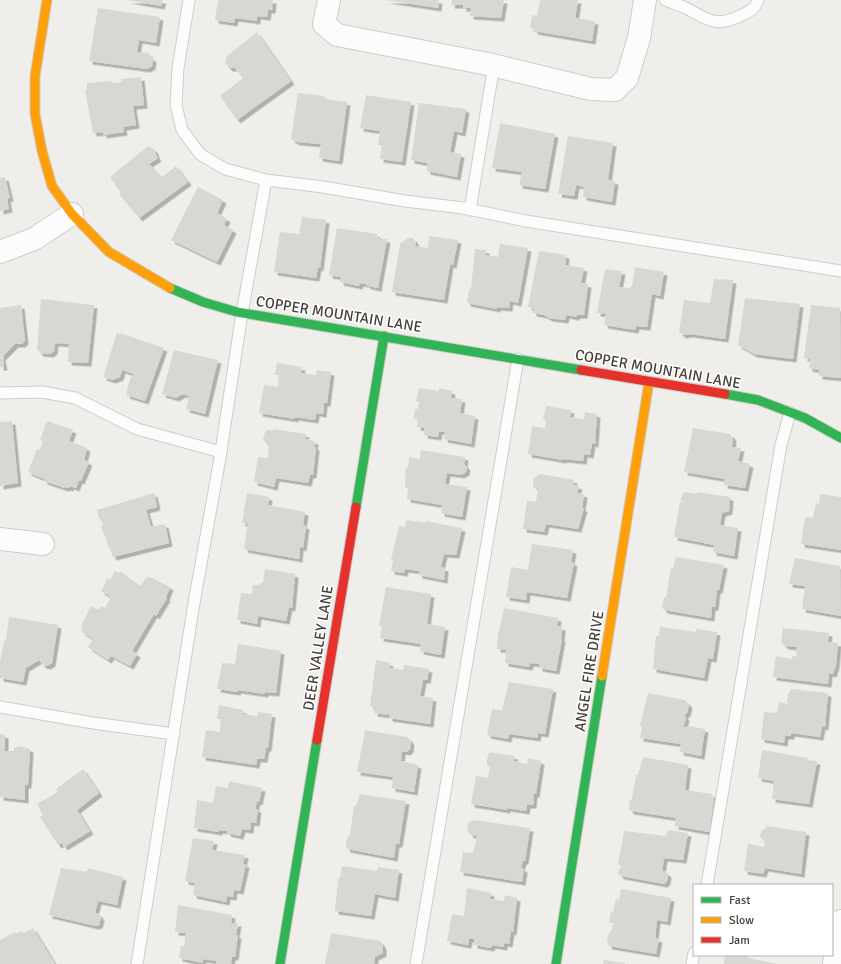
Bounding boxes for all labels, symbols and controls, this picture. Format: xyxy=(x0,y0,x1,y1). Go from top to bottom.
street label: COPPER MOUNTAIN LANE xyxy=(255,292,423,336)
street label: COPPER MOUNTAIN LANE xyxy=(574,346,742,392)
street label: DEER VALLEY LANE xyxy=(299,584,337,712)
street label: ANGEL FIRE DRIVE xyxy=(571,609,607,733)
legend xyxy=(693,884,833,956)
text: Fast xyxy=(729,893,750,908)
text: Slow xyxy=(729,913,754,928)
text: Jam xyxy=(729,933,750,948)

